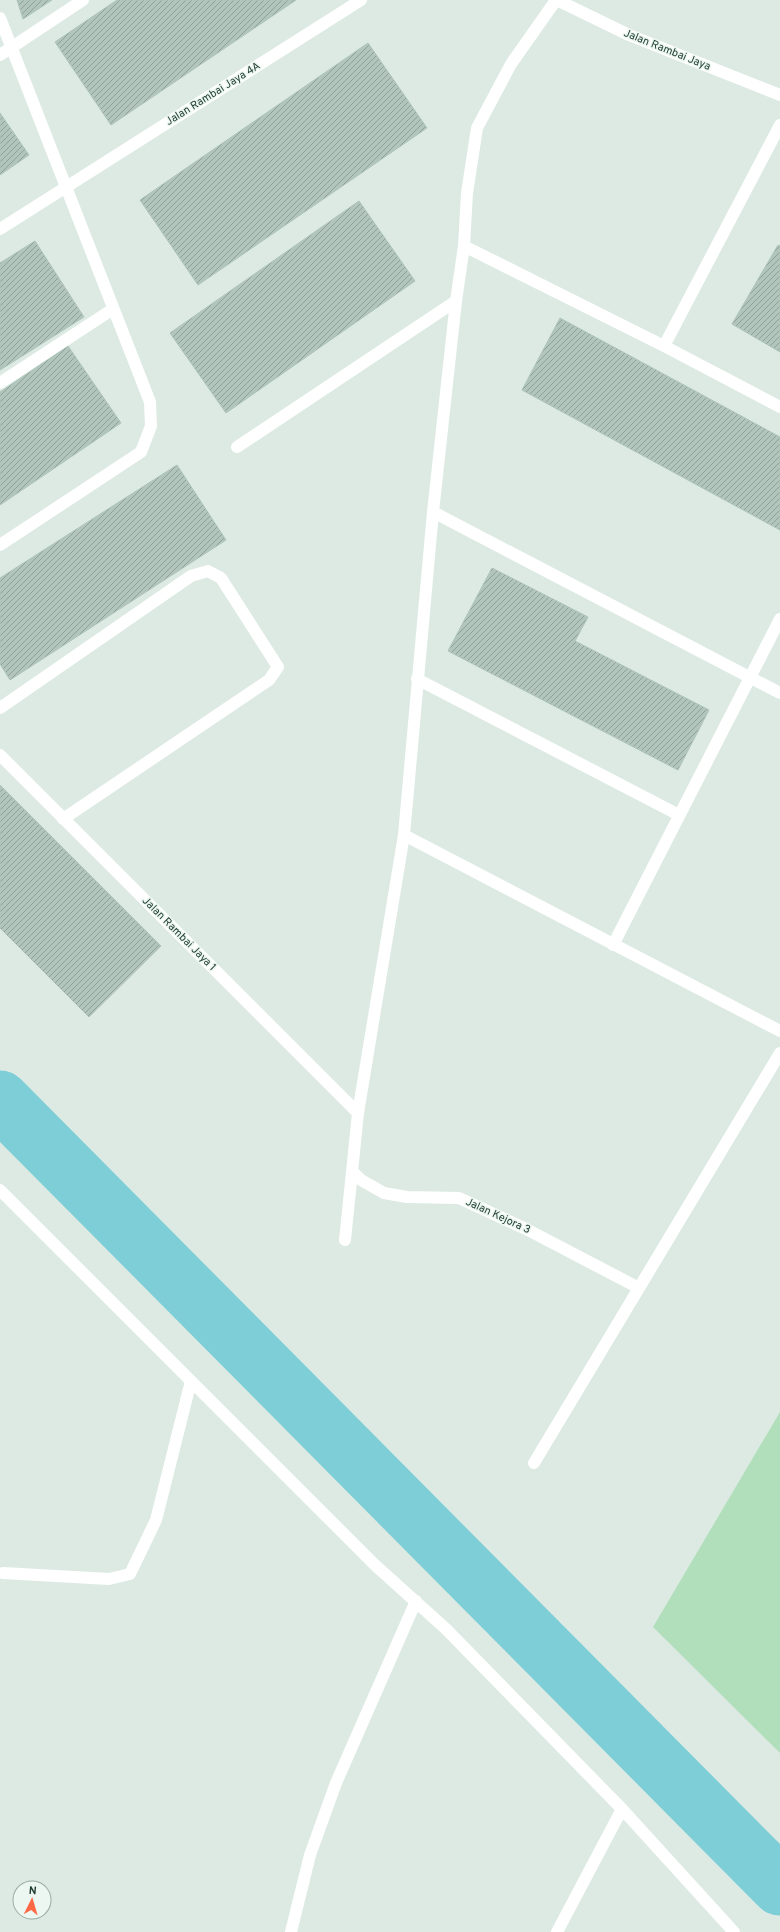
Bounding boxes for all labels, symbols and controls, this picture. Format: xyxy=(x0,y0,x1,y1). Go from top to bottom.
street label: Jalan Rambai Jaya xyxy=(621,26,713,74)
street label: Jalan Rambai Jaya 4A xyxy=(163,59,263,129)
street label: Jalan Rambai Jaya 1 xyxy=(139,894,219,974)
street label: Jalan Kejora 3 xyxy=(463,1195,533,1237)
north arrow xyxy=(12,1880,52,1920)
text: N xyxy=(28,1884,37,1898)

